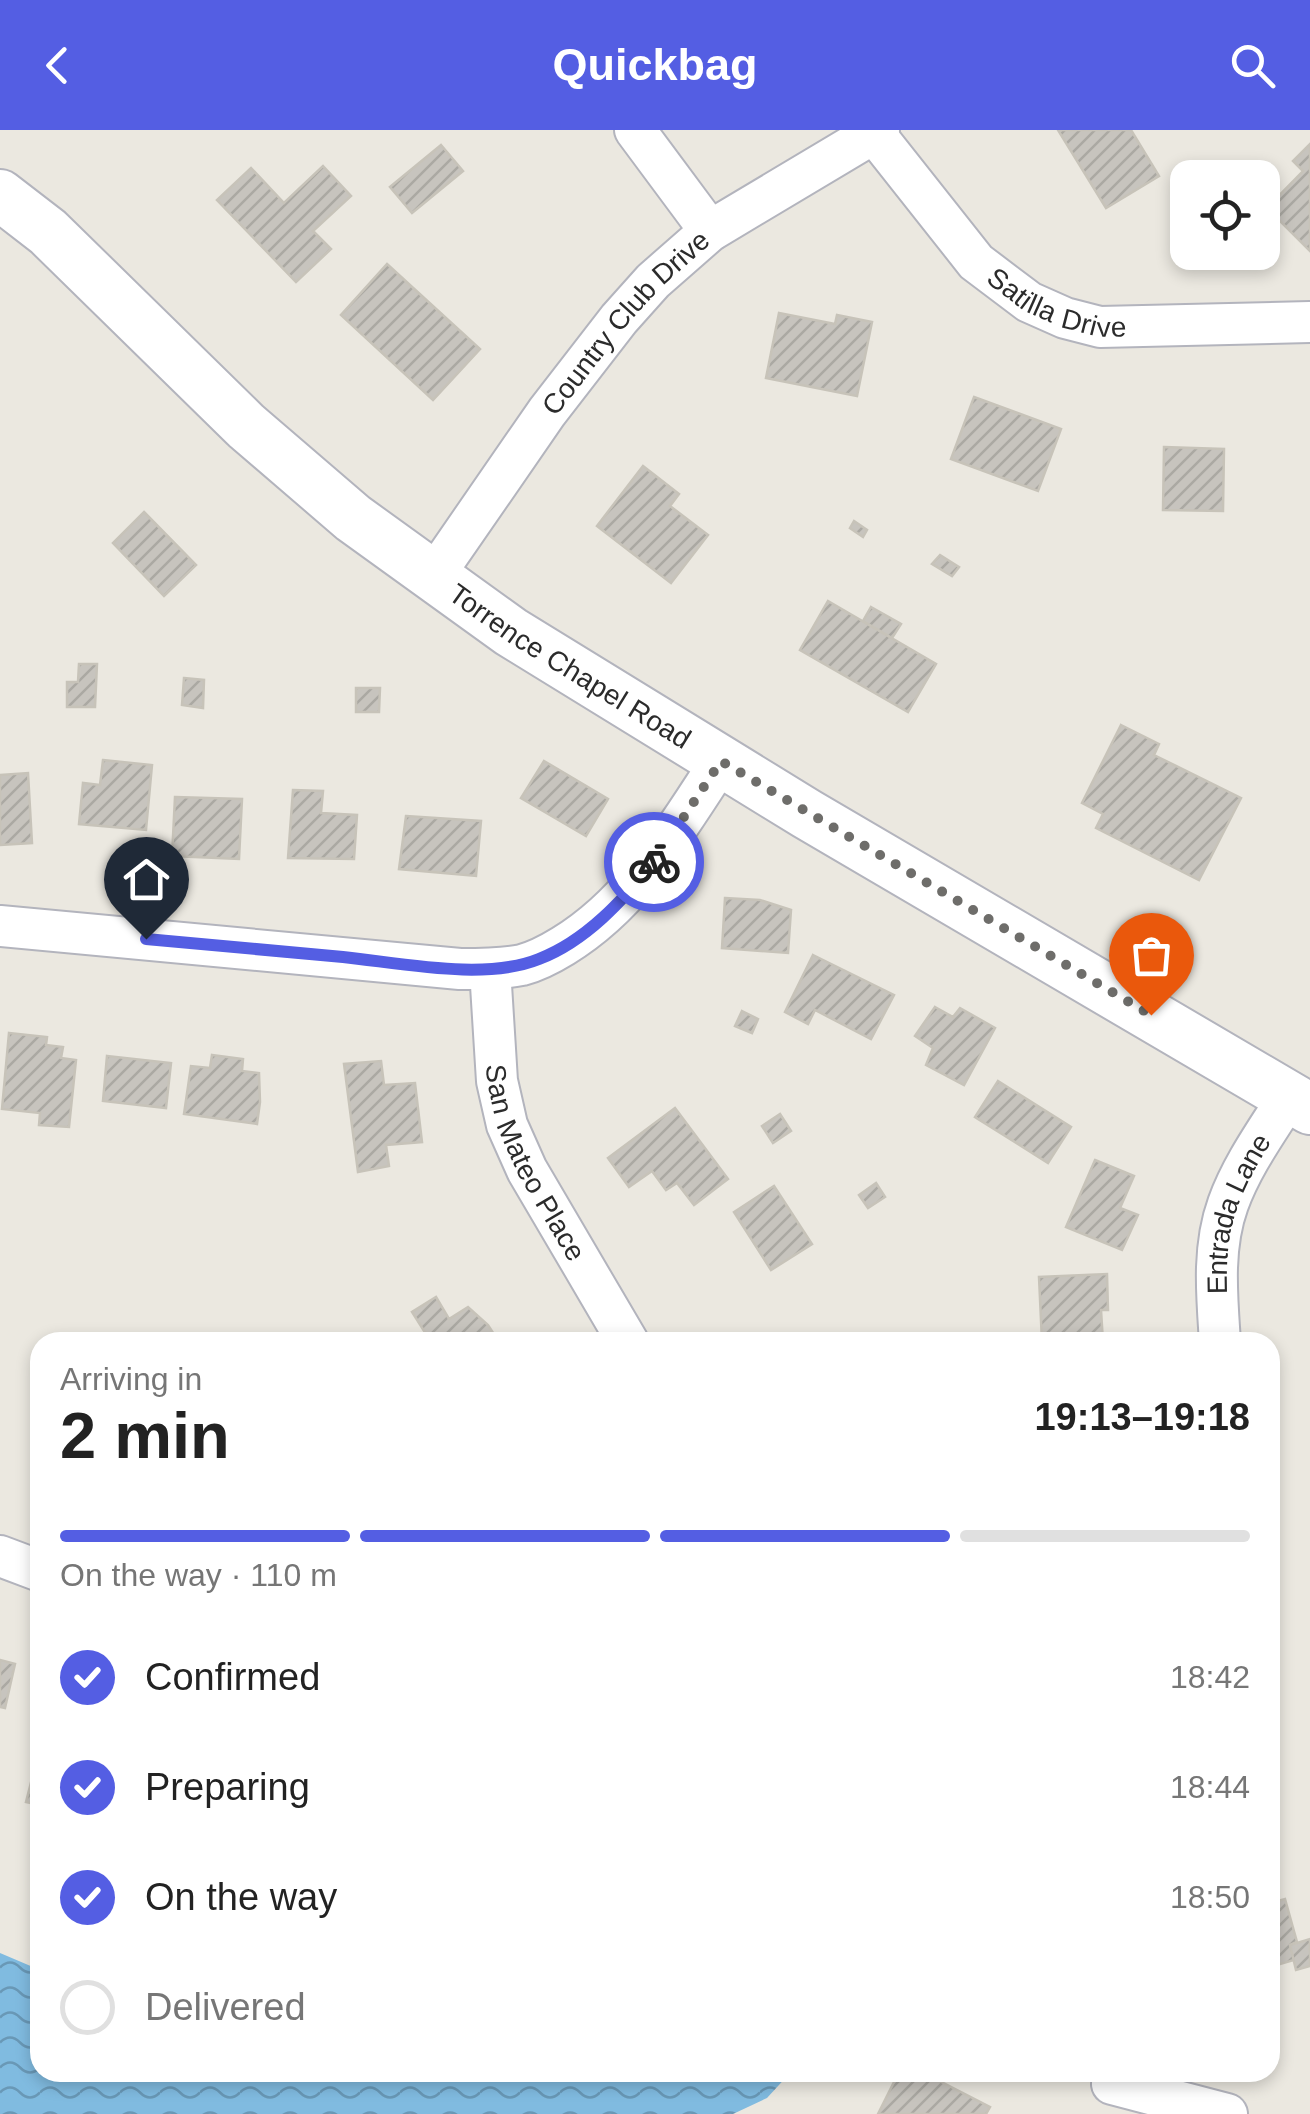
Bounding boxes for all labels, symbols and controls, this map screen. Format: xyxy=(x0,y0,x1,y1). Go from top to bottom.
icon: back xyxy=(30,38,85,93)
icon: search xyxy=(1225,38,1280,93)
text: Quickbag xyxy=(552,39,758,90)
map controls xyxy=(1170,160,1280,270)
button: locate xyxy=(1170,160,1280,270)
street label: Country Club Drive xyxy=(536,224,716,421)
street label: Satilla Drive xyxy=(981,261,1127,343)
street label: Torrence Chapel Road xyxy=(443,578,696,755)
courier xyxy=(604,812,704,912)
icon: bike xyxy=(627,835,682,890)
pin xyxy=(104,837,189,940)
icon: home xyxy=(119,852,174,907)
pin xyxy=(1109,913,1194,1016)
icon: bag xyxy=(1124,928,1179,983)
street label: San Mateo Place xyxy=(480,1063,592,1266)
street label: Entrada Lane xyxy=(1202,1128,1277,1294)
text: Arriving in xyxy=(60,1361,202,1397)
text: 19:13–19:18 xyxy=(1034,1396,1250,1438)
text: 2 min xyxy=(60,1399,230,1472)
text: On the way · 110 m xyxy=(60,1557,337,1593)
icon: check xyxy=(60,1650,115,1705)
text: Confirmed xyxy=(145,1656,320,1698)
text: 18:42 xyxy=(1170,1659,1250,1695)
icon: check xyxy=(60,1760,115,1815)
text: Preparing xyxy=(145,1766,310,1808)
text: 18:44 xyxy=(1170,1769,1250,1805)
icon: check xyxy=(60,1870,115,1925)
text: On the way xyxy=(145,1876,337,1918)
text: 18:50 xyxy=(1170,1879,1250,1915)
text: Delivered xyxy=(145,1986,306,2028)

